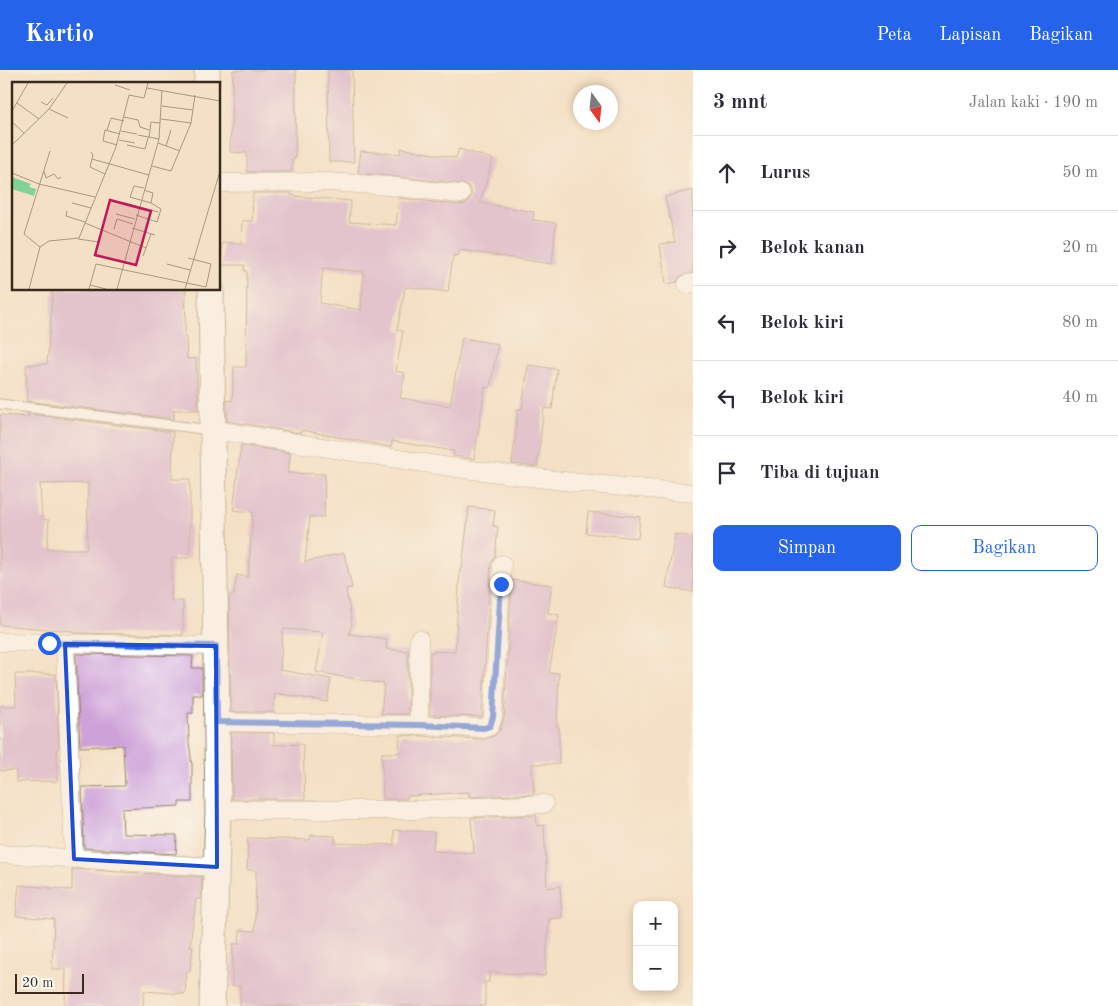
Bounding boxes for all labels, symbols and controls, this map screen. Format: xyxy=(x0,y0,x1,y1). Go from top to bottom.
text: Kartio xyxy=(25,23,94,47)
text: Peta xyxy=(877,26,912,44)
text: Lapisan xyxy=(940,26,1001,44)
text: Bagikan xyxy=(1029,26,1093,44)
inset map xyxy=(12,82,220,290)
north arrow xyxy=(573,85,618,130)
text: 3 mnt xyxy=(713,92,767,113)
text: Jalan kaki · 190 m xyxy=(969,95,1098,111)
icon: ahead xyxy=(713,159,741,187)
text: Lurus xyxy=(760,164,810,183)
text: 50 m xyxy=(1062,165,1098,181)
icon: right xyxy=(713,234,741,262)
text: Belok kanan xyxy=(760,239,865,258)
text: 20 m xyxy=(1062,240,1098,256)
icon: left xyxy=(713,309,741,337)
text: Belok kiri xyxy=(760,314,844,333)
text: 80 m xyxy=(1062,315,1098,331)
icon: left xyxy=(713,384,741,412)
text: Belok kiri xyxy=(760,389,844,408)
text: 40 m xyxy=(1062,390,1098,406)
icon: arrive xyxy=(713,459,741,487)
text: Tiba di tujuan xyxy=(760,464,880,483)
button: Simpan xyxy=(713,525,901,571)
button: Bagikan xyxy=(911,525,1098,571)
route end xyxy=(490,573,513,596)
route start xyxy=(38,632,61,655)
map controls xyxy=(633,901,678,991)
button: + xyxy=(633,901,678,946)
button: − xyxy=(633,946,678,991)
scale bar xyxy=(15,971,84,994)
text: 20 m xyxy=(22,976,53,990)

